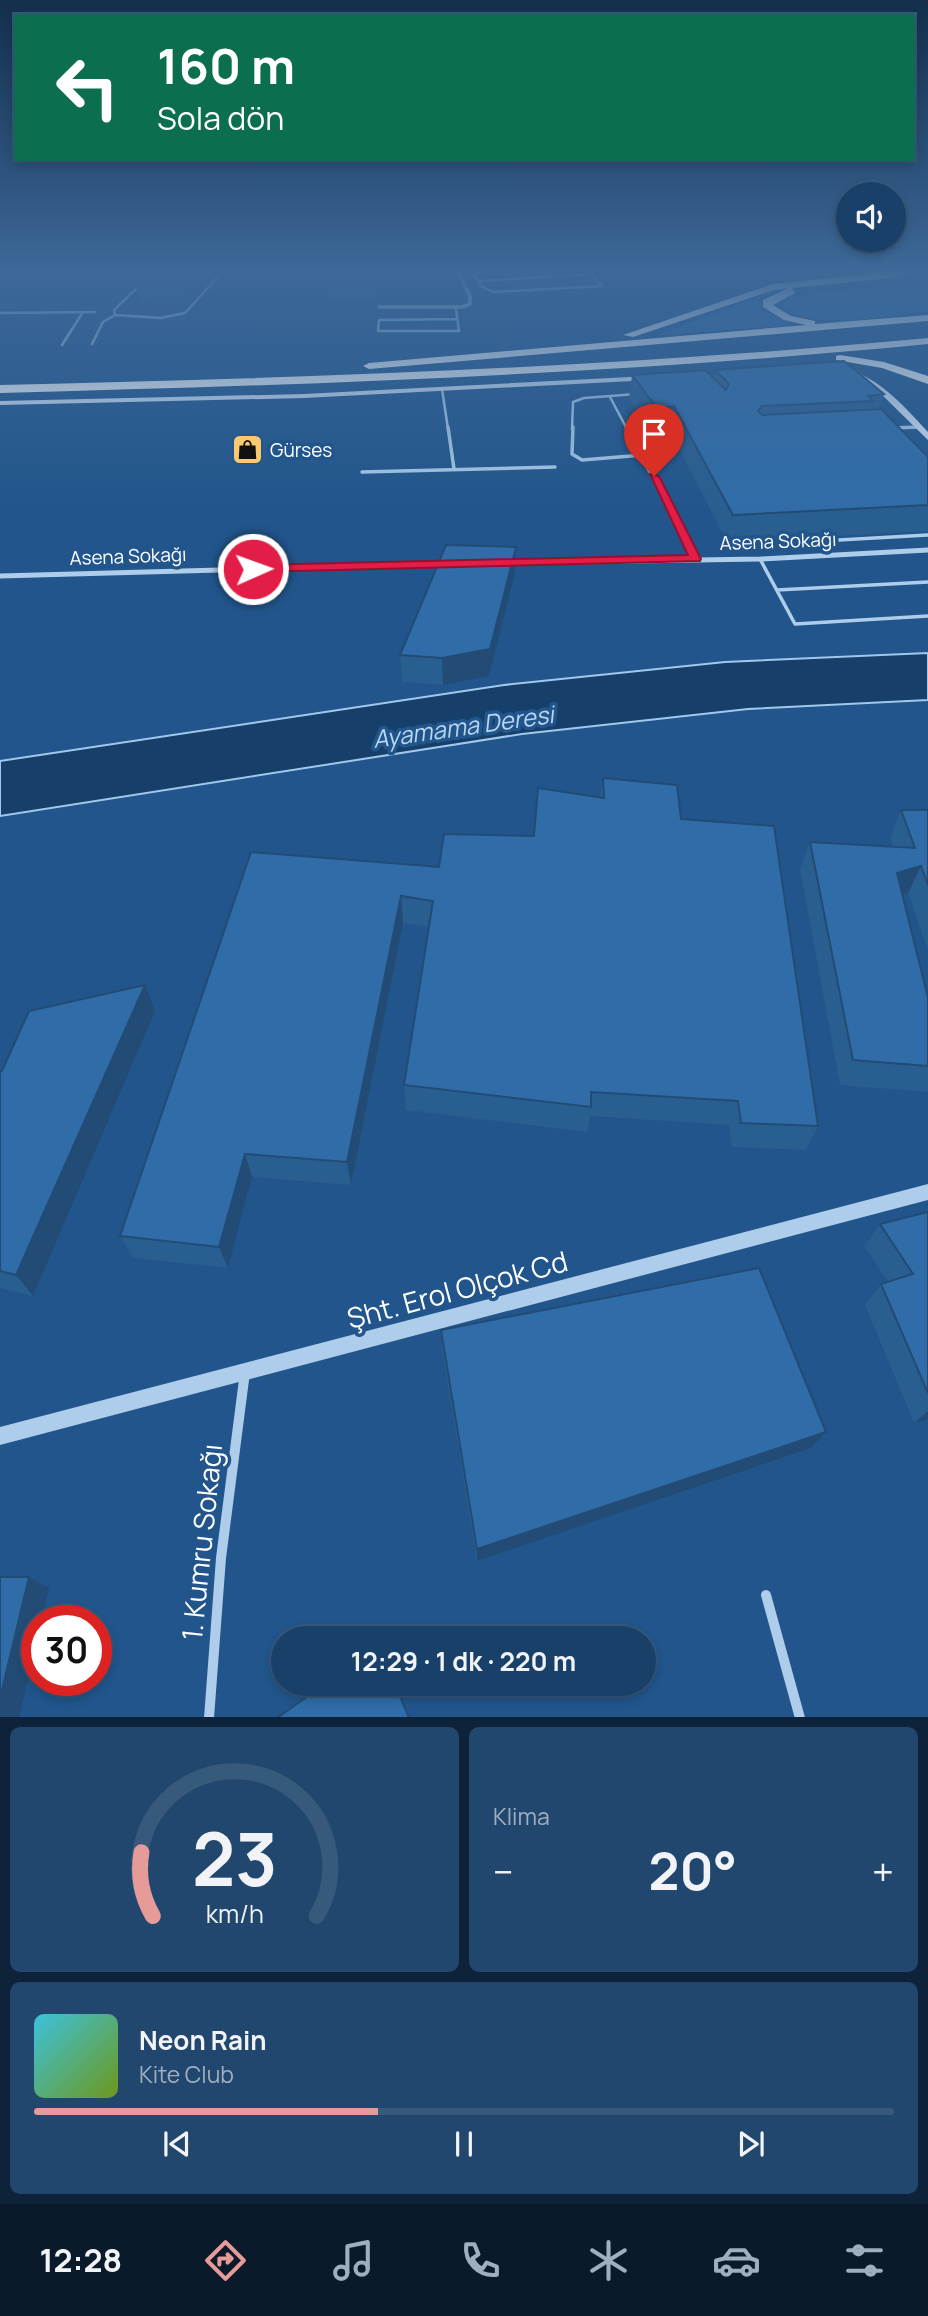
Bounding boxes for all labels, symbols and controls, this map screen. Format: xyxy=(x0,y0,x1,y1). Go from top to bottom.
text: 160 m xyxy=(157,32,295,99)
icon: left xyxy=(42,42,133,133)
text: Sola dön xyxy=(157,96,284,140)
map controls xyxy=(836,182,906,252)
button: sound xyxy=(836,182,906,252)
pin xyxy=(624,404,684,476)
icon: arrive xyxy=(635,415,673,453)
shop icon: Gürses xyxy=(230,433,264,467)
place label: Gürses xyxy=(270,437,332,463)
street label: Asena Sokağı xyxy=(719,526,837,556)
position arrow xyxy=(216,532,290,606)
street label: Asena Sokağı xyxy=(69,541,187,571)
water label: Ayamama Deresi xyxy=(370,696,559,755)
street label: Şht. Erol Olçok Cd xyxy=(343,1241,571,1337)
street label: 1. Kumru Sokağı xyxy=(172,1442,230,1642)
speed limit sign: 30 xyxy=(21,1605,112,1696)
text: 12:29 · 1 dk · 220 m xyxy=(351,1643,576,1679)
text: Klima xyxy=(493,1800,550,1832)
text: 23 xyxy=(192,1808,277,1908)
text: 20° xyxy=(649,1835,737,1906)
text: − xyxy=(493,1845,514,1897)
text: + xyxy=(872,1845,894,1897)
text: km/h xyxy=(205,1895,264,1930)
text: Neon Rain xyxy=(139,2022,267,2058)
text: Kite Club xyxy=(139,2058,234,2090)
icon: previous xyxy=(158,2125,196,2163)
icon: pause xyxy=(445,2125,483,2163)
icon: next xyxy=(732,2125,770,2163)
icon: directions xyxy=(201,2236,250,2285)
icon: music xyxy=(329,2236,378,2285)
icon: phone xyxy=(456,2236,505,2285)
icon: climate xyxy=(584,2236,633,2285)
icon: car xyxy=(712,2236,761,2285)
icon: filters xyxy=(840,2236,889,2285)
text: 12:28 xyxy=(39,2238,122,2282)

